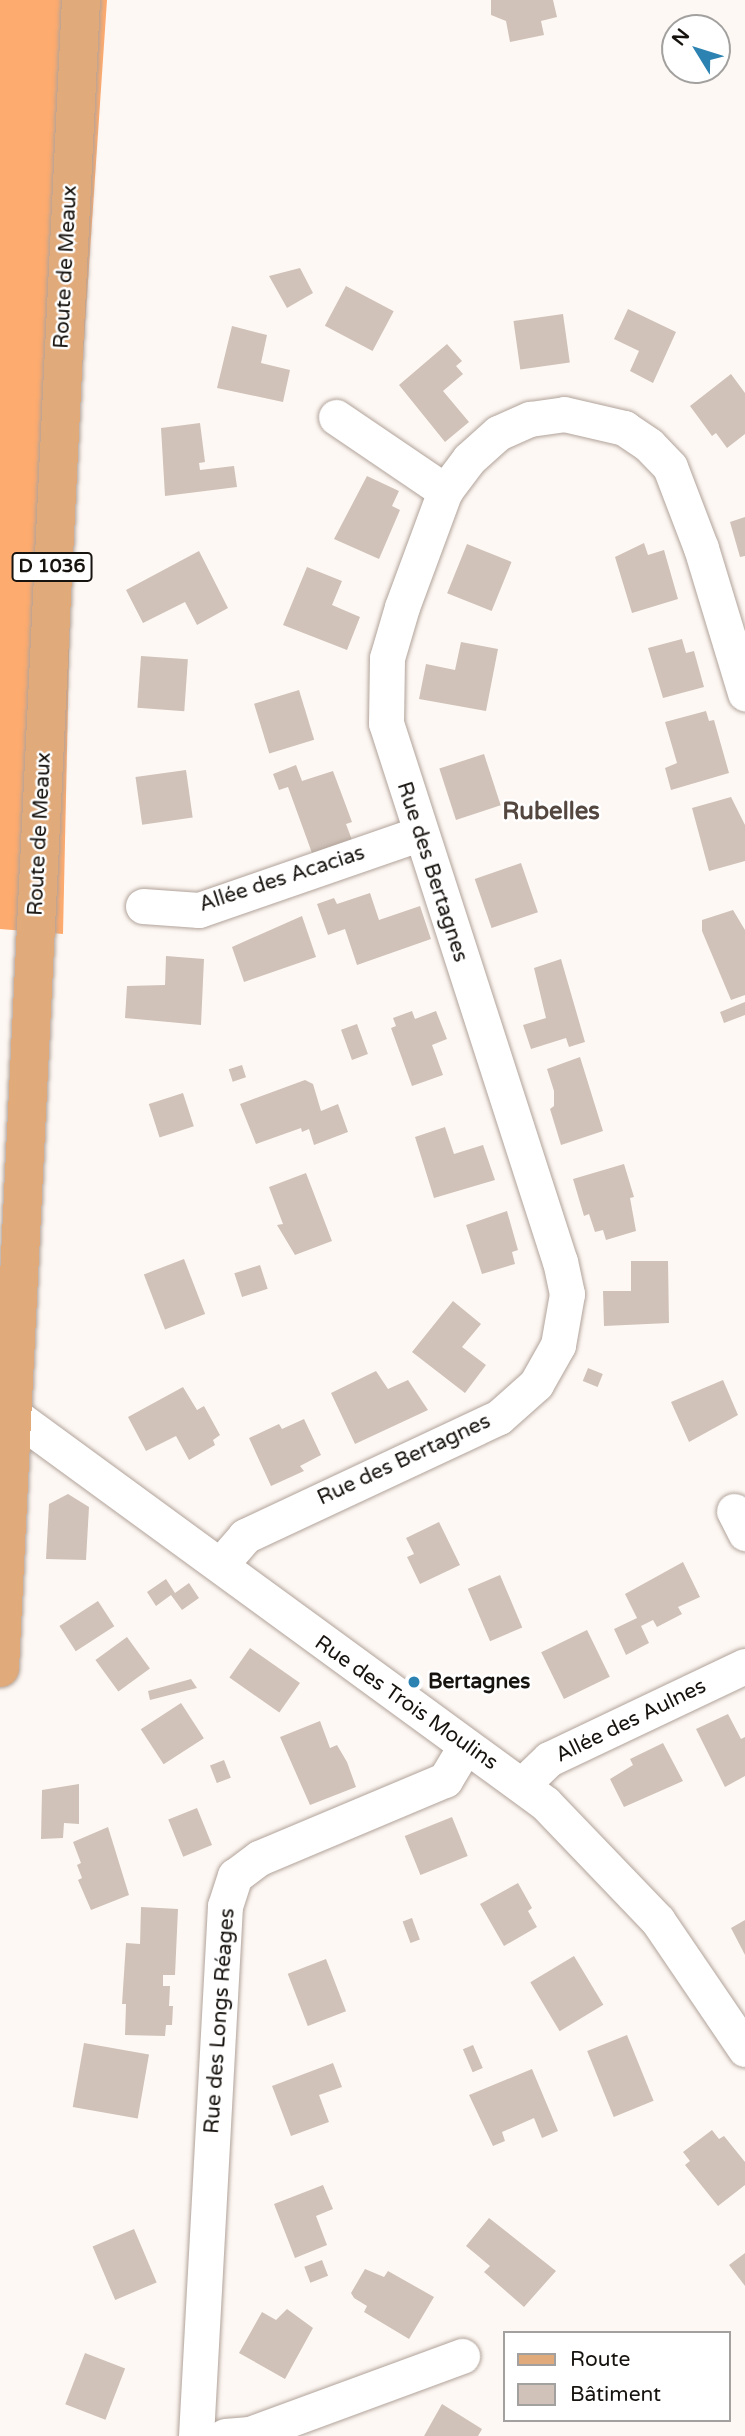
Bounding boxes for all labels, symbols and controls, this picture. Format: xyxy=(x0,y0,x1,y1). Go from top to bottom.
north arrow xyxy=(661,14,731,84)
text: N xyxy=(668,25,694,50)
street label: Route de Meaux xyxy=(49,185,83,349)
road number: D 1036 xyxy=(10,552,94,582)
street label: Route de Meaux xyxy=(23,752,57,916)
street label: Rue des Bertagnes xyxy=(391,779,473,965)
district label: Rubelles xyxy=(502,798,600,826)
street label: Allée des Acacias xyxy=(196,840,368,918)
street label: Rue des Bertagnes xyxy=(313,1409,495,1511)
street label: Rue des Trois Moulins xyxy=(310,1630,502,1776)
place label: Bertagnes xyxy=(428,1669,530,1695)
marker: Bertagnes xyxy=(406,1674,422,1690)
street label: Allée des Aulnes xyxy=(552,1674,710,1768)
street label: Rue des Longs Réages xyxy=(200,1907,240,2135)
legend xyxy=(504,2331,731,2422)
text: Route xyxy=(570,2347,630,2372)
text: Bâtiment xyxy=(570,2382,661,2407)

